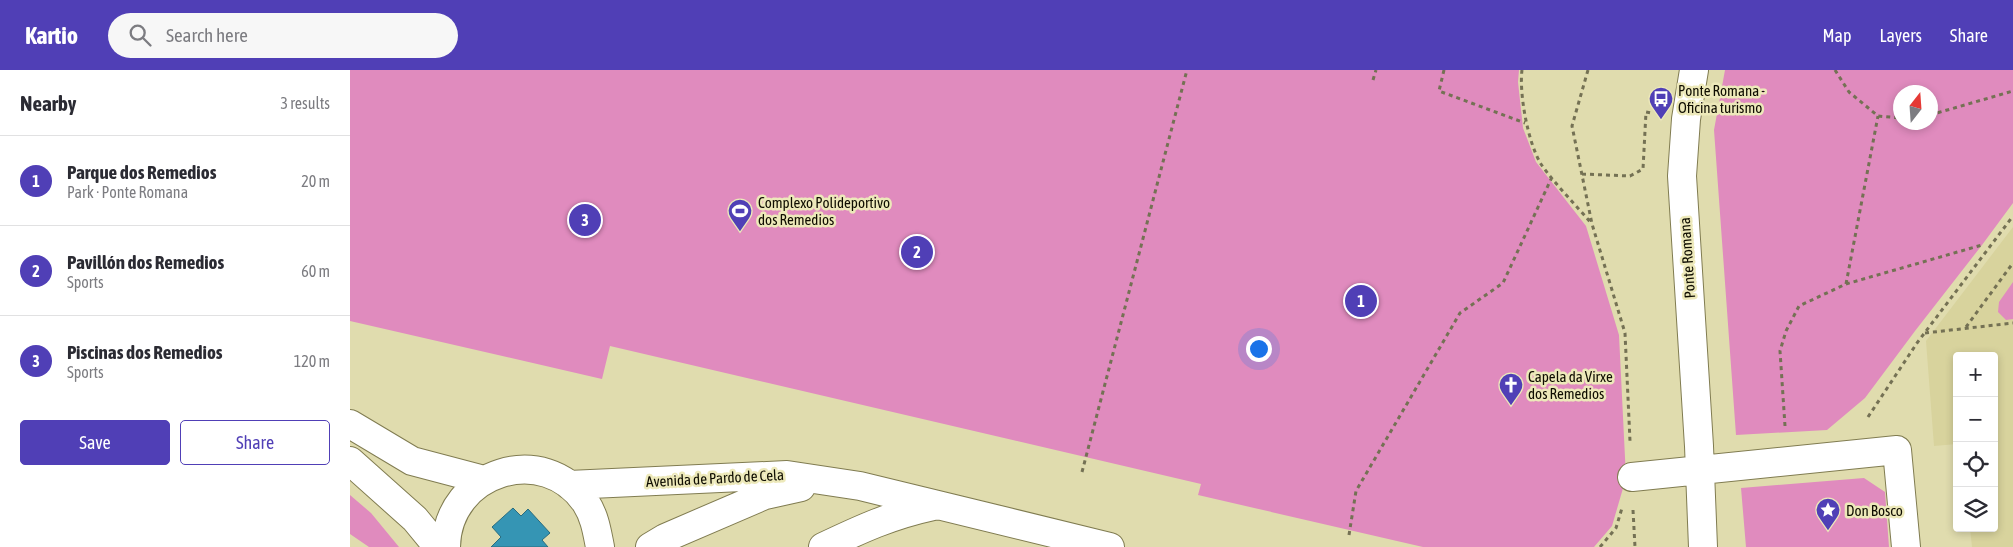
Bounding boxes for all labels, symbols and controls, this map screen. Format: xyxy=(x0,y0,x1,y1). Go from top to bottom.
search box xyxy=(108,13,458,58)
icon: search xyxy=(126,21,154,49)
text: Kartio xyxy=(25,22,78,49)
text: Search here xyxy=(166,24,248,46)
text: Map xyxy=(1822,25,1851,46)
text: Layers xyxy=(1879,25,1922,46)
text: Share xyxy=(1950,25,1988,46)
place label: Ponte Romana - Oficina turismo xyxy=(1678,82,1765,116)
north arrow xyxy=(1893,85,1938,130)
bus stop icon: Ponte Romana - Oficina turismo xyxy=(1648,86,1674,120)
text: Nearby xyxy=(20,91,76,115)
text: 3 results xyxy=(280,94,330,112)
text: Parque dos Remedios xyxy=(67,161,216,183)
text: 1 xyxy=(32,172,40,190)
text: 20 m xyxy=(301,172,330,190)
text: Park · Ponte Romana xyxy=(67,183,188,201)
place label: Complexo Polideportivo dos Remedios xyxy=(758,194,890,228)
sports icon: Complexo Polideportivo dos Remedios xyxy=(727,198,753,232)
pin: 3 xyxy=(569,201,601,239)
street label: Ponte Romana xyxy=(1676,217,1698,299)
pin: 2 xyxy=(901,233,933,271)
text: Pavillón dos Remedios xyxy=(67,251,224,273)
text: 2 xyxy=(32,262,40,280)
text: 60 m xyxy=(301,262,330,280)
text: Sports xyxy=(67,273,104,291)
pin: 1 xyxy=(1345,282,1377,320)
your location xyxy=(1246,336,1272,362)
text: Piscinas dos Remedios xyxy=(67,341,223,363)
text: 3 xyxy=(32,352,40,370)
text: 120 m xyxy=(294,352,330,370)
map controls xyxy=(1953,352,1998,532)
button: + xyxy=(1953,352,1998,397)
text: Sports xyxy=(67,363,104,381)
place label: Capela da Virxe dos Remedios xyxy=(1528,368,1613,402)
church icon: Capela da Virxe dos Remedios xyxy=(1498,372,1524,406)
button: − xyxy=(1953,397,1998,442)
button: Save xyxy=(20,420,170,465)
button: Share xyxy=(180,420,330,465)
button: locate xyxy=(1953,442,1998,487)
street label: Avenida de Pardo de Cela xyxy=(646,466,784,490)
button: layers xyxy=(1953,487,1998,532)
place icon: Don Bosco xyxy=(1815,497,1841,531)
place label: Don Bosco xyxy=(1846,502,1903,519)

